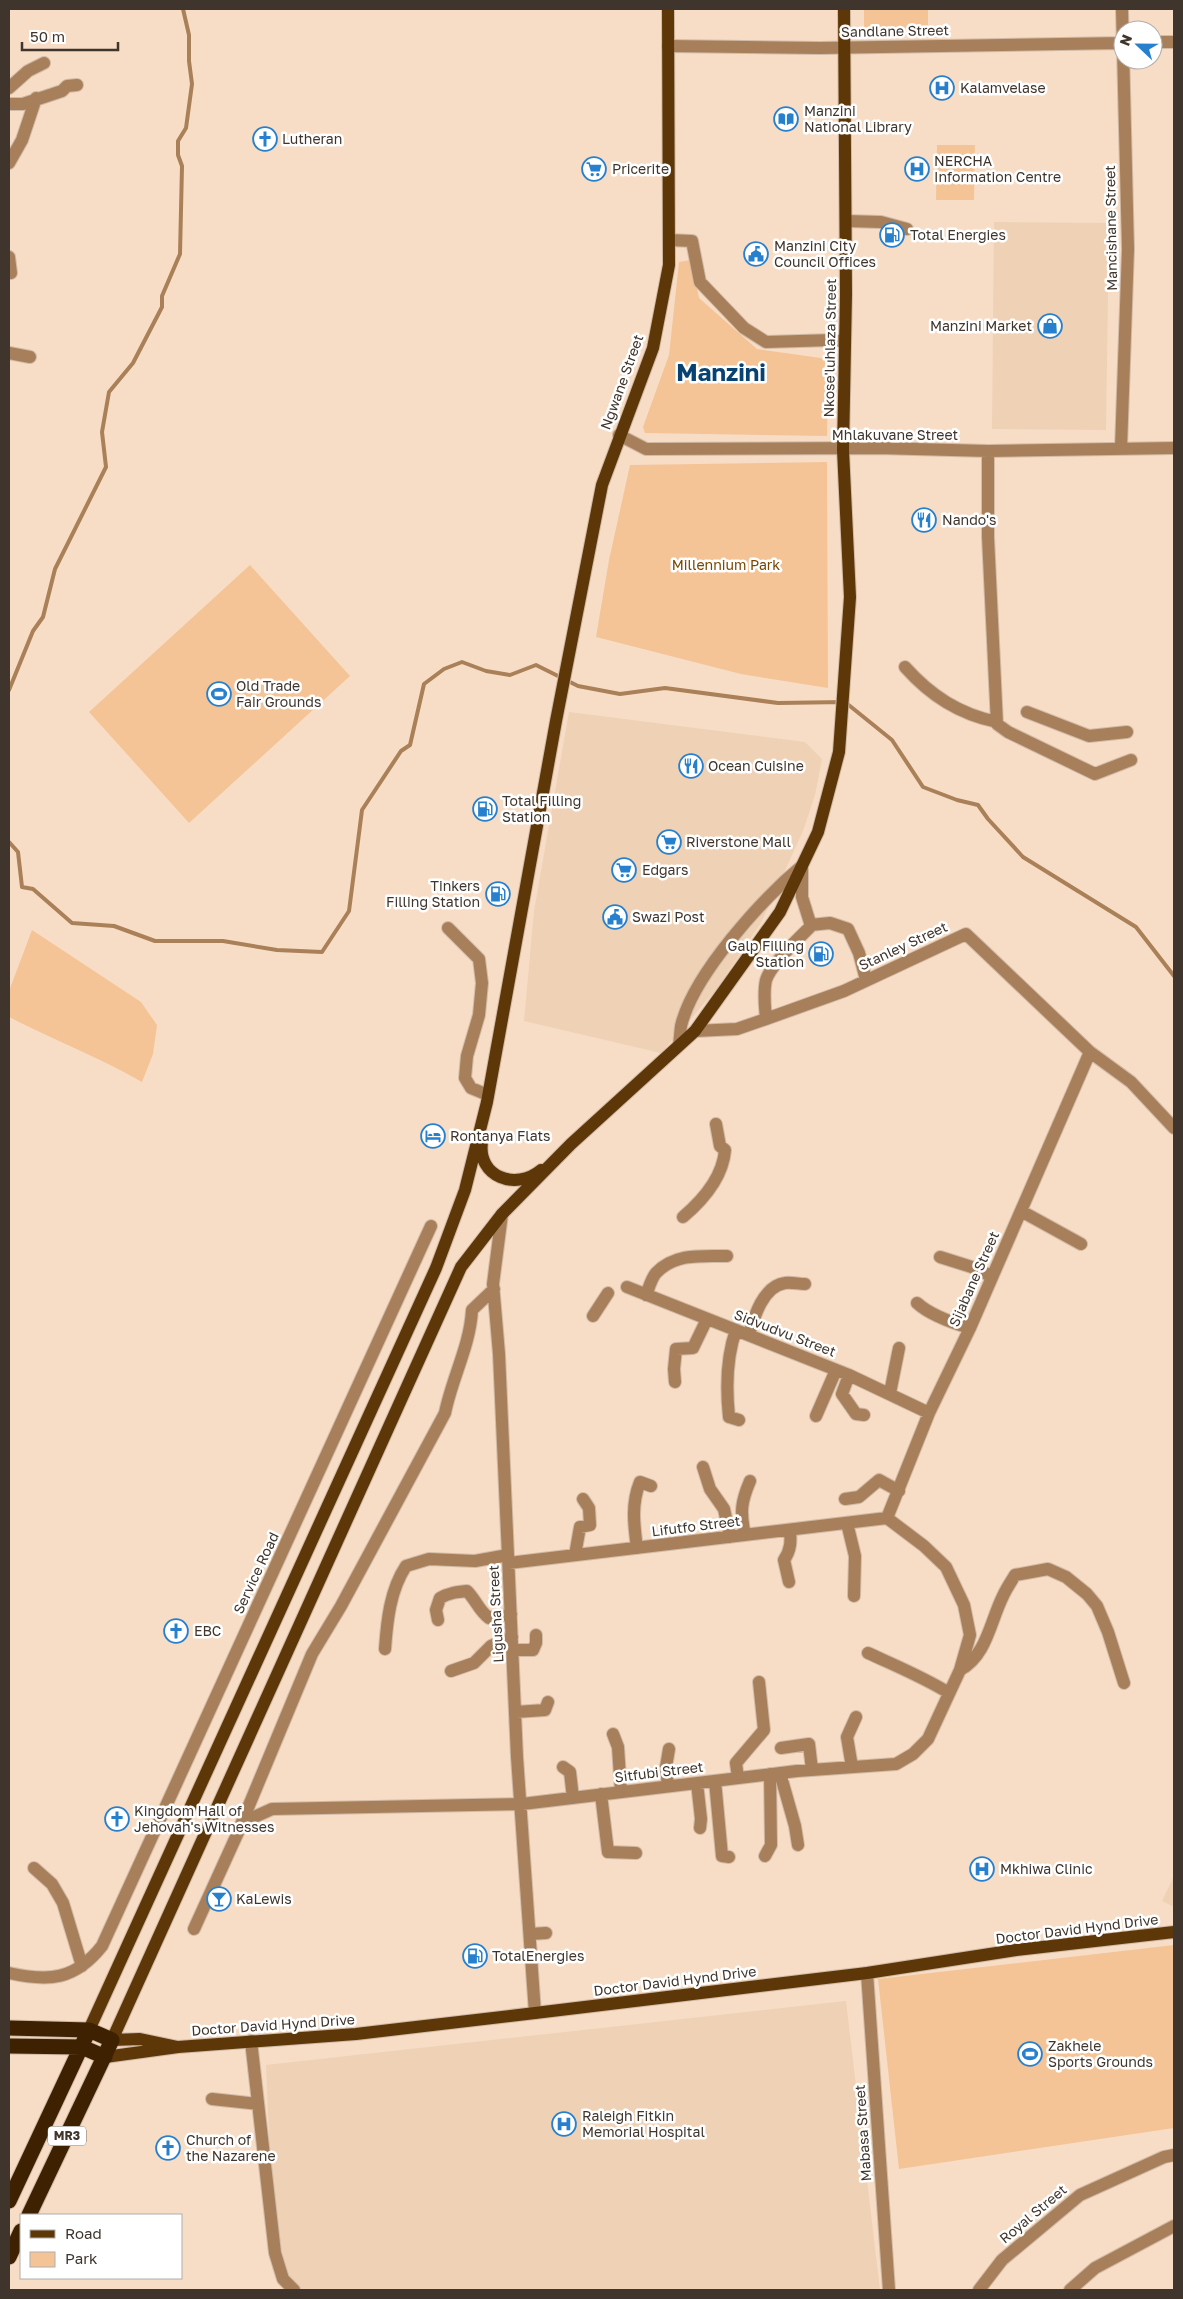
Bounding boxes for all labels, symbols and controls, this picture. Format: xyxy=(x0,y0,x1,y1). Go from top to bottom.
scale bar xyxy=(22,20,119,52)
north arrow xyxy=(1113,20,1163,70)
street label: Sandlane Street xyxy=(841,21,949,40)
text: 50 m xyxy=(30,27,65,45)
text: N xyxy=(1116,32,1135,48)
hospital icon: Kalamvelase xyxy=(929,75,955,101)
place label: Kalamvelase xyxy=(960,79,1046,96)
place label: Manzini National Library xyxy=(804,102,912,135)
library icon: Manzini National Library xyxy=(773,106,799,132)
church icon: Lutheran xyxy=(252,126,278,152)
place label: Lutheran xyxy=(282,130,342,147)
place label: NERCHA Information Centre xyxy=(934,152,1061,185)
supermarket icon: Pricerite xyxy=(581,156,607,182)
hospital icon: NERCHA Information Centre xyxy=(904,156,930,182)
place label: Pricerite xyxy=(612,160,669,177)
street label: Mancishane Street xyxy=(1101,165,1120,291)
fuel station icon: Total Energies xyxy=(879,222,905,248)
place label: Total Energies xyxy=(910,226,1006,243)
place label: Manzini City Council Offices xyxy=(774,237,876,270)
public building icon: Manzini City Council Offices xyxy=(743,241,769,267)
street label: Nkose'luhlaza Street xyxy=(820,278,839,418)
shop icon: Manzini Market xyxy=(1037,313,1063,339)
place label: Manzini Market xyxy=(930,317,1032,334)
street label: Ngwane Street xyxy=(596,332,647,432)
district label: Manzini xyxy=(676,357,766,386)
street label: Mhlakuvane Street xyxy=(832,426,958,443)
restaurant icon: Nando's xyxy=(911,507,937,533)
place label: Nando's xyxy=(942,511,997,528)
park label: Millennium Park xyxy=(672,556,780,573)
place label: Old Trade Fair Grounds xyxy=(236,677,321,710)
sports icon: Old Trade Fair Grounds xyxy=(206,681,232,707)
restaurant icon: Ocean Cuisine xyxy=(678,753,704,779)
place label: Ocean Cuisine xyxy=(708,757,804,774)
place label: Total Filling Station xyxy=(502,792,581,825)
fuel station icon: Total Filling Station xyxy=(472,796,498,822)
supermarket icon: Riverstone Mall xyxy=(656,829,682,855)
place label: Riverstone Mall xyxy=(686,833,791,850)
supermarket icon: Edgars xyxy=(611,857,637,883)
place label: Edgars xyxy=(642,861,688,878)
place label: Tinkers Filling Station xyxy=(386,877,480,910)
fuel station icon: Tinkers Filling Station xyxy=(485,881,511,907)
public building icon: Swazi Post xyxy=(602,904,628,930)
place label: Swazi Post xyxy=(632,908,705,925)
street label: Stanley Street xyxy=(856,918,950,973)
place label: Galp Filling Station xyxy=(728,937,804,970)
fuel station icon: Galp Filling Station xyxy=(808,941,834,967)
hotel icon: Rontanya Flats xyxy=(420,1123,446,1149)
place label: Rontanya Flats xyxy=(450,1127,551,1144)
street label: Sijabane Street xyxy=(945,1228,1002,1329)
street label: Sidvudvu Street xyxy=(732,1305,838,1360)
street label: Lifutfo Street xyxy=(651,1512,741,1539)
street label: Service Road xyxy=(229,1529,282,1616)
street label: Ligusha Street xyxy=(484,1565,507,1663)
church icon: EBC xyxy=(163,1618,189,1644)
place label: EBC xyxy=(194,1622,221,1639)
street label: Sitfubi Street xyxy=(614,1758,704,1785)
place label: Kingdom Hall of Jehovah's Witnesses xyxy=(134,1802,274,1835)
church icon: Kingdom Hall of Jehovah's Witnesses xyxy=(104,1806,130,1832)
hospital icon: Mkhiwa Clinic xyxy=(969,1856,995,1882)
place label: Mkhiwa Clinic xyxy=(1000,1860,1093,1877)
bar icon: KaLewis xyxy=(206,1886,232,1912)
place label: KaLewis xyxy=(236,1890,292,1907)
street label: Doctor David Hynd Drive xyxy=(995,1910,1159,1947)
fuel station icon: TotalEnergies xyxy=(462,1943,488,1969)
place label: TotalEnergies xyxy=(492,1947,584,1964)
street label: Doctor David Hynd Drive xyxy=(593,1962,757,1999)
street label: Doctor David Hynd Drive xyxy=(191,2010,355,2039)
place label: Zakhele Sports Grounds xyxy=(1048,2037,1153,2070)
sports icon: Zakhele Sports Grounds xyxy=(1017,2041,1043,2067)
street label: Mabasa Street xyxy=(851,2084,874,2182)
place label: Raleigh Fitkin Memorial Hospital xyxy=(582,2107,705,2140)
hospital icon: Raleigh Fitkin Memorial Hospital xyxy=(551,2111,577,2137)
road number: MR3 xyxy=(48,2126,86,2146)
place label: Church of the Nazarene xyxy=(186,2131,276,2164)
church icon: Church of the Nazarene xyxy=(155,2135,181,2161)
street label: Royal Street xyxy=(996,2181,1070,2247)
legend xyxy=(20,2214,182,2279)
text: Road xyxy=(65,2224,102,2242)
text: Park xyxy=(65,2249,98,2267)

